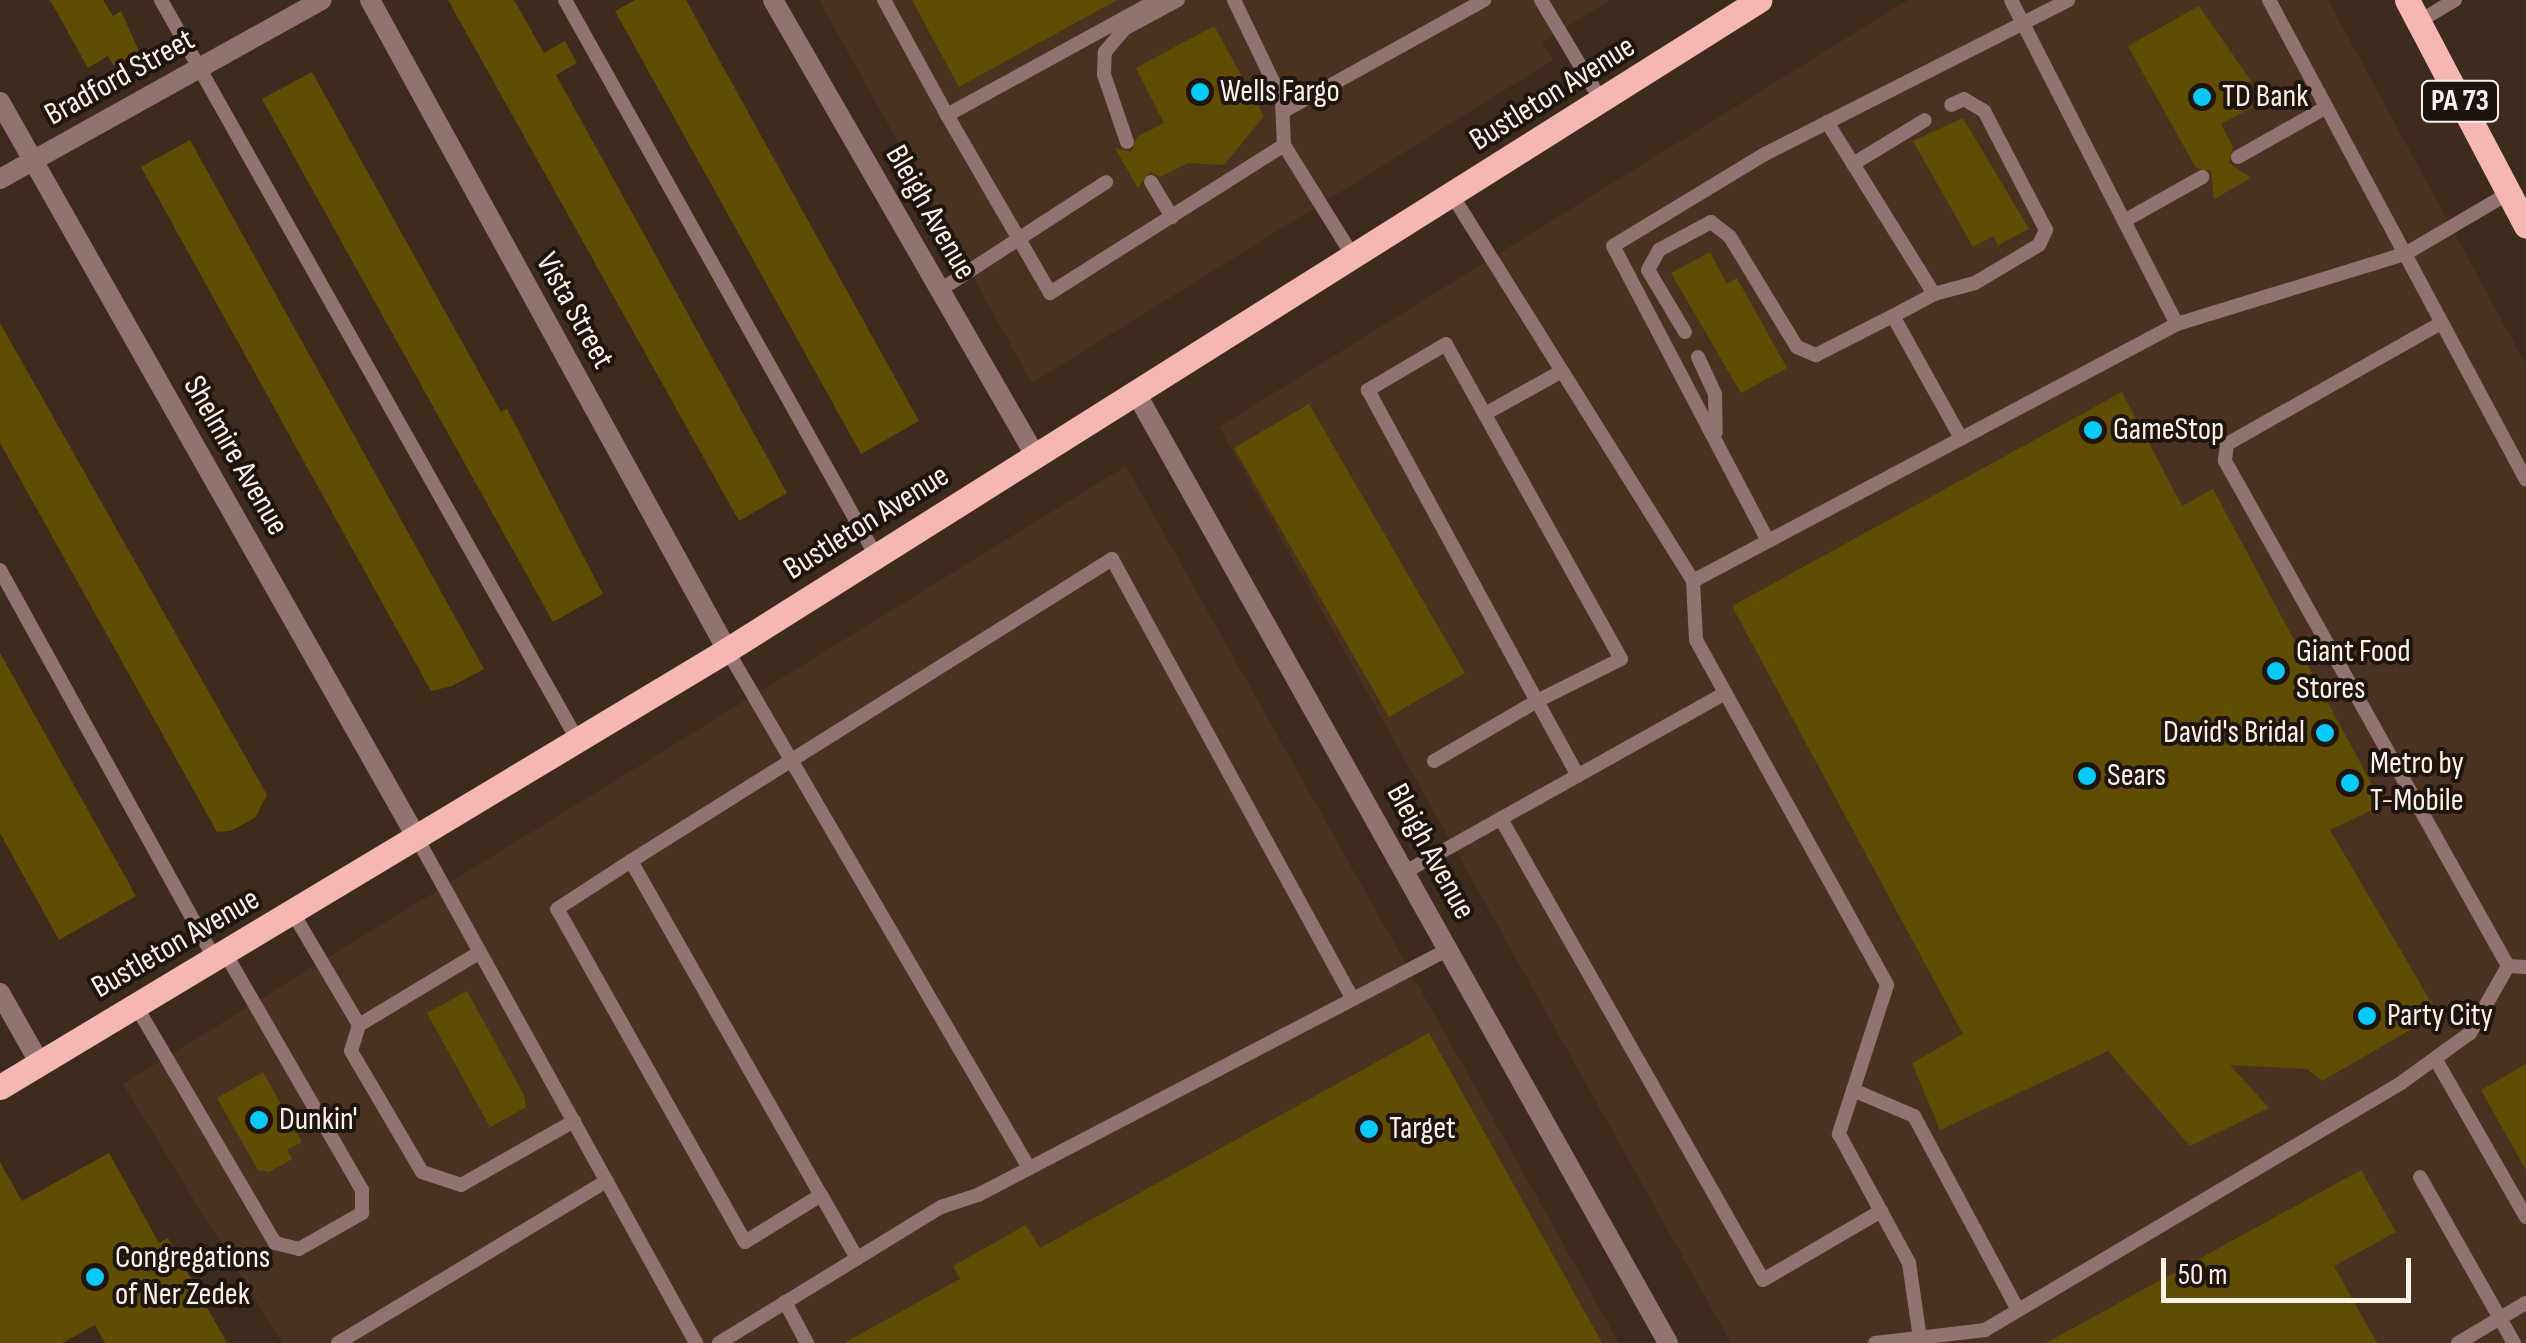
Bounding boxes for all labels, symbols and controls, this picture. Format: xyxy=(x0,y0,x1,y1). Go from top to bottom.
street label: Bradford Street xyxy=(39,21,201,135)
street label: Bustleton Avenue xyxy=(1463,28,1643,160)
place label: Wells Fargo xyxy=(1220,73,1340,111)
road number: PA 73 xyxy=(2420,76,2500,126)
place label: TD Bank xyxy=(2222,78,2308,116)
marker: Wells Fargo xyxy=(1189,81,1211,103)
marker: TD Bank xyxy=(2191,86,2213,108)
street label: Bleigh Avenue xyxy=(876,139,984,287)
street label: Vista Street xyxy=(527,246,621,376)
street label: Shelmire Avenue xyxy=(174,370,296,542)
place label: GameStop xyxy=(2113,411,2224,449)
marker: GameStop xyxy=(2082,419,2104,441)
street label: Bustleton Avenue xyxy=(777,457,957,589)
place label: Giant Food Stores xyxy=(2296,634,2411,709)
marker: Giant Food Stores xyxy=(2265,660,2287,682)
place label: David's Bridal xyxy=(2163,714,2305,752)
marker: David's Bridal xyxy=(2314,722,2336,744)
place label: Metro by T-Mobile xyxy=(2370,746,2464,821)
place label: Sears xyxy=(2107,757,2166,795)
marker: Sears xyxy=(2076,765,2098,787)
marker: Metro by T-Mobile xyxy=(2339,772,2361,794)
street label: Bleigh Avenue xyxy=(1377,778,1483,926)
street label: Bustleton Avenue xyxy=(85,881,267,1007)
place label: Party City xyxy=(2387,997,2493,1035)
marker: Party City xyxy=(2356,1005,2378,1027)
place label: Dunkin' xyxy=(279,1101,358,1139)
marker: Dunkin' xyxy=(248,1109,270,1131)
place label: Target xyxy=(1389,1110,1456,1148)
marker: Target xyxy=(1358,1118,1380,1140)
scale bar xyxy=(2166,1238,2416,1300)
place label: Congregations of Ner Zedek xyxy=(115,1240,270,1315)
text: 50 m xyxy=(2178,1257,2227,1293)
marker: Congregations of Ner Zedek xyxy=(84,1266,106,1288)

